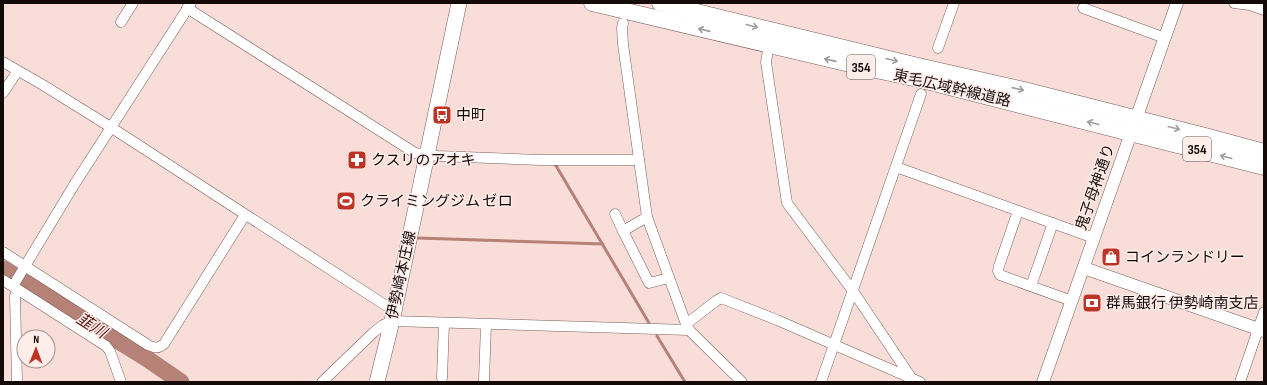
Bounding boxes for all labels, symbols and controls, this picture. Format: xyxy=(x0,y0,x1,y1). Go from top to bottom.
one-way arrow xyxy=(745,22,758,30)
one-way arrow xyxy=(698,25,711,33)
one-way arrow xyxy=(824,55,837,63)
road number: 354 xyxy=(847,55,875,79)
one-way arrow xyxy=(885,56,898,64)
street label: 東毛広域幹線道路 xyxy=(891,66,1012,111)
one-way arrow xyxy=(1011,86,1024,94)
bus stop icon: 中町 xyxy=(431,104,453,126)
place label: 中町 xyxy=(456,106,486,125)
one-way arrow xyxy=(1087,118,1100,126)
one-way arrow xyxy=(1167,125,1180,132)
road number: 354 xyxy=(1183,137,1211,161)
street label: 鬼子母神通り xyxy=(1072,142,1119,233)
pharmacy icon: クスリのアオキ xyxy=(346,149,368,171)
place label: クスリのアオキ xyxy=(371,151,476,170)
one-way arrow xyxy=(1220,153,1233,160)
sports icon: クライミングジム ゼロ xyxy=(335,190,357,212)
place label: クライミングジム ゼロ xyxy=(360,192,512,211)
street label: 伊勢崎本庄線 xyxy=(383,229,420,321)
shop icon: コインランドリー xyxy=(1100,246,1122,268)
place label: コインランドリー xyxy=(1125,248,1245,267)
bank icon: 群馬銀行 伊勢崎南支店 xyxy=(1081,292,1103,314)
place label: 群馬銀行 伊勢崎南支店 xyxy=(1106,294,1258,313)
water label: 韮川 xyxy=(73,310,111,344)
north arrow xyxy=(16,329,56,369)
text: N xyxy=(33,333,39,346)

